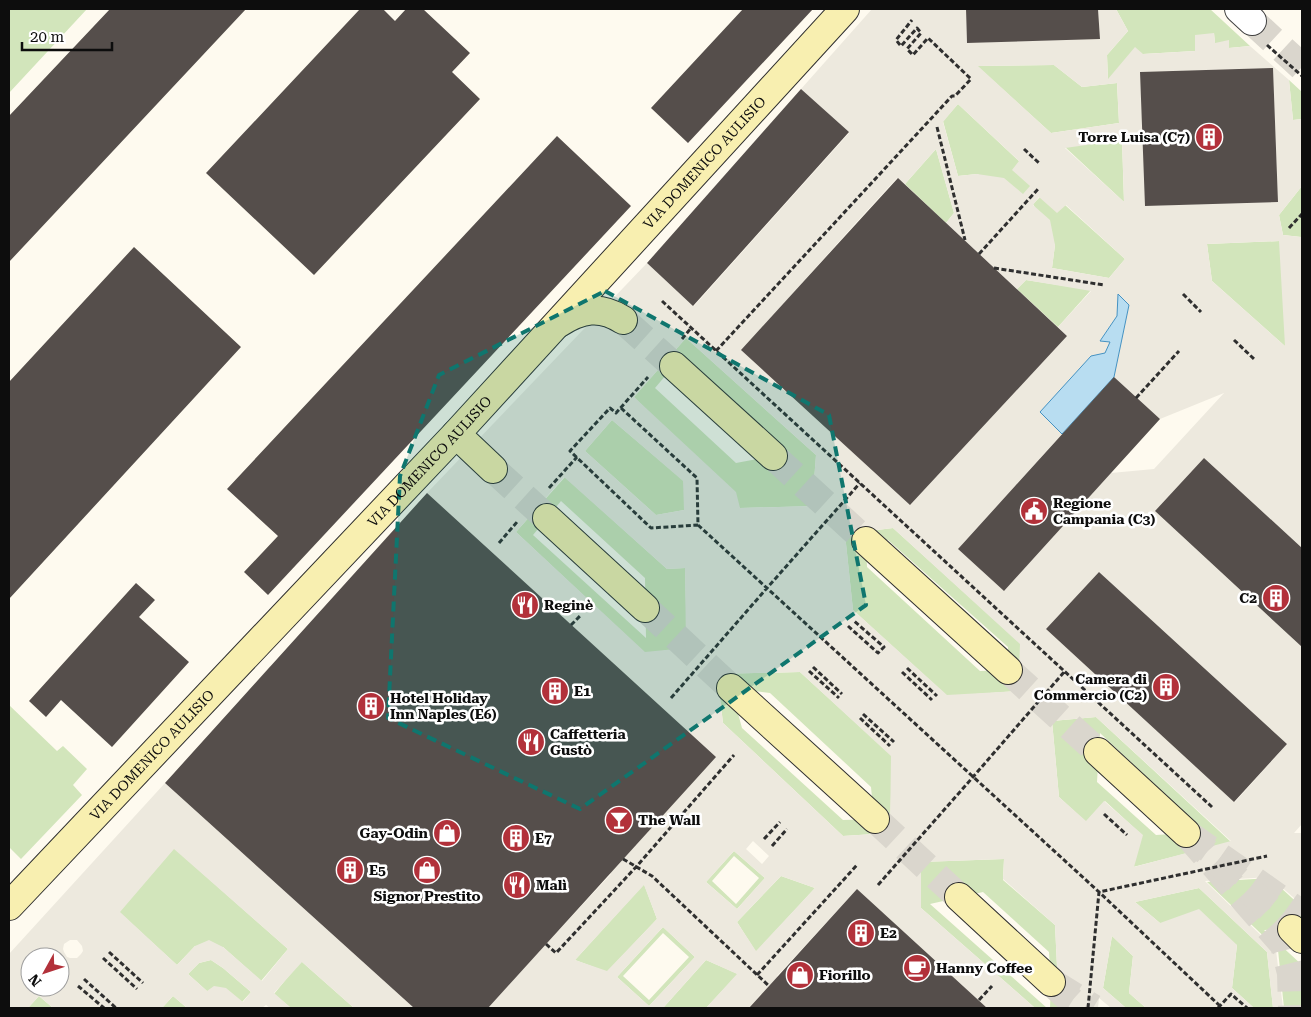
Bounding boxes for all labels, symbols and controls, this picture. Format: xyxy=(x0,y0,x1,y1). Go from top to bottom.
scale bar xyxy=(22,20,112,52)
text: 20 m xyxy=(30,28,65,46)
street label: VIA DOMENICO AULISIO xyxy=(640,93,769,232)
building icon: Torre Luisa (C7) xyxy=(1194,122,1224,152)
place label: Torre Luisa (C7) xyxy=(1078,129,1190,145)
street label: VIA DOMENICO AULISIO xyxy=(364,393,495,530)
place label: Regione Campania (C3) xyxy=(1053,495,1155,527)
public building icon: Regione Campania (C3) xyxy=(1019,496,1049,526)
building icon: C2 xyxy=(1261,583,1291,613)
restaurant icon: Reginè xyxy=(510,590,540,620)
place label: C2 xyxy=(1239,590,1257,606)
place label: Reginè xyxy=(544,597,593,613)
place label: Camera di Commercio (C2) xyxy=(1034,671,1147,703)
building icon: Camera di Commercio (C2) xyxy=(1151,672,1181,702)
building icon: E1 xyxy=(540,676,570,706)
place label: E1 xyxy=(574,683,591,699)
street label: VIA DOMENICO AULISIO xyxy=(87,687,217,823)
place label: Hotel Holiday Inn Naples (E6) xyxy=(390,690,497,722)
building icon: Hotel Holiday Inn Naples (E6) xyxy=(356,691,386,721)
place label: Caffetteria Gustò xyxy=(550,726,627,758)
restaurant icon: Caffetteria Gustò xyxy=(516,727,546,757)
bar icon: The Wall xyxy=(604,805,634,835)
place label: The Wall xyxy=(638,812,701,828)
shop icon: Gay-Odin xyxy=(432,818,462,848)
building icon: E7 xyxy=(501,823,531,853)
place label: Gay-Odin xyxy=(360,825,429,841)
place label: E7 xyxy=(535,830,552,846)
building icon: E5 xyxy=(335,855,365,885)
shop icon: Signor Prestito xyxy=(412,855,442,885)
place label: E5 xyxy=(369,862,386,878)
restaurant icon: Malì xyxy=(502,870,532,900)
place label: Malì xyxy=(536,877,567,893)
place label: Signor Prestito xyxy=(374,888,480,904)
building icon: E2 xyxy=(846,918,876,948)
place label: E2 xyxy=(880,925,897,941)
north arrow xyxy=(20,947,70,997)
cafe icon: Hanny Coffee xyxy=(902,953,932,983)
shop icon: Fiorillo xyxy=(785,960,815,990)
place label: Hanny Coffee xyxy=(936,960,1032,976)
place label: Fiorillo xyxy=(819,967,871,983)
text: N xyxy=(25,971,45,990)

